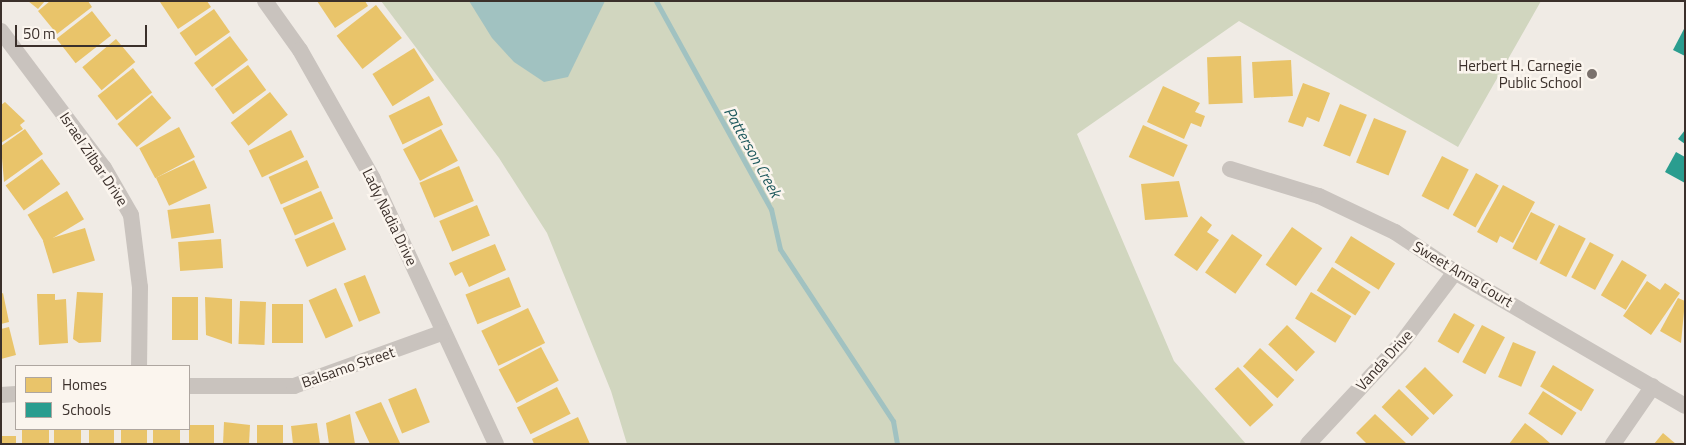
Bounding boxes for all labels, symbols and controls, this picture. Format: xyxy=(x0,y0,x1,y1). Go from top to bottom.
scale bar xyxy=(18,15,150,47)
text: 50 m xyxy=(23,22,56,45)
place label: Herbert H. Carnegie Public School xyxy=(1458,56,1582,91)
marker: Herbert H. Carnegie Public School xyxy=(1586,68,1598,80)
water label: Patterson Creek xyxy=(720,103,786,201)
street label: Israel Zilbar Drive xyxy=(56,109,132,209)
street label: Lady Nadia Drive xyxy=(359,166,421,268)
street label: Sweet Anna Court xyxy=(1410,237,1516,311)
street label: Vanda Drive xyxy=(1352,326,1416,394)
street label: Balsamo Street xyxy=(299,343,397,391)
legend xyxy=(15,365,190,430)
text: Homes xyxy=(62,373,107,396)
text: Schools xyxy=(62,398,111,421)

